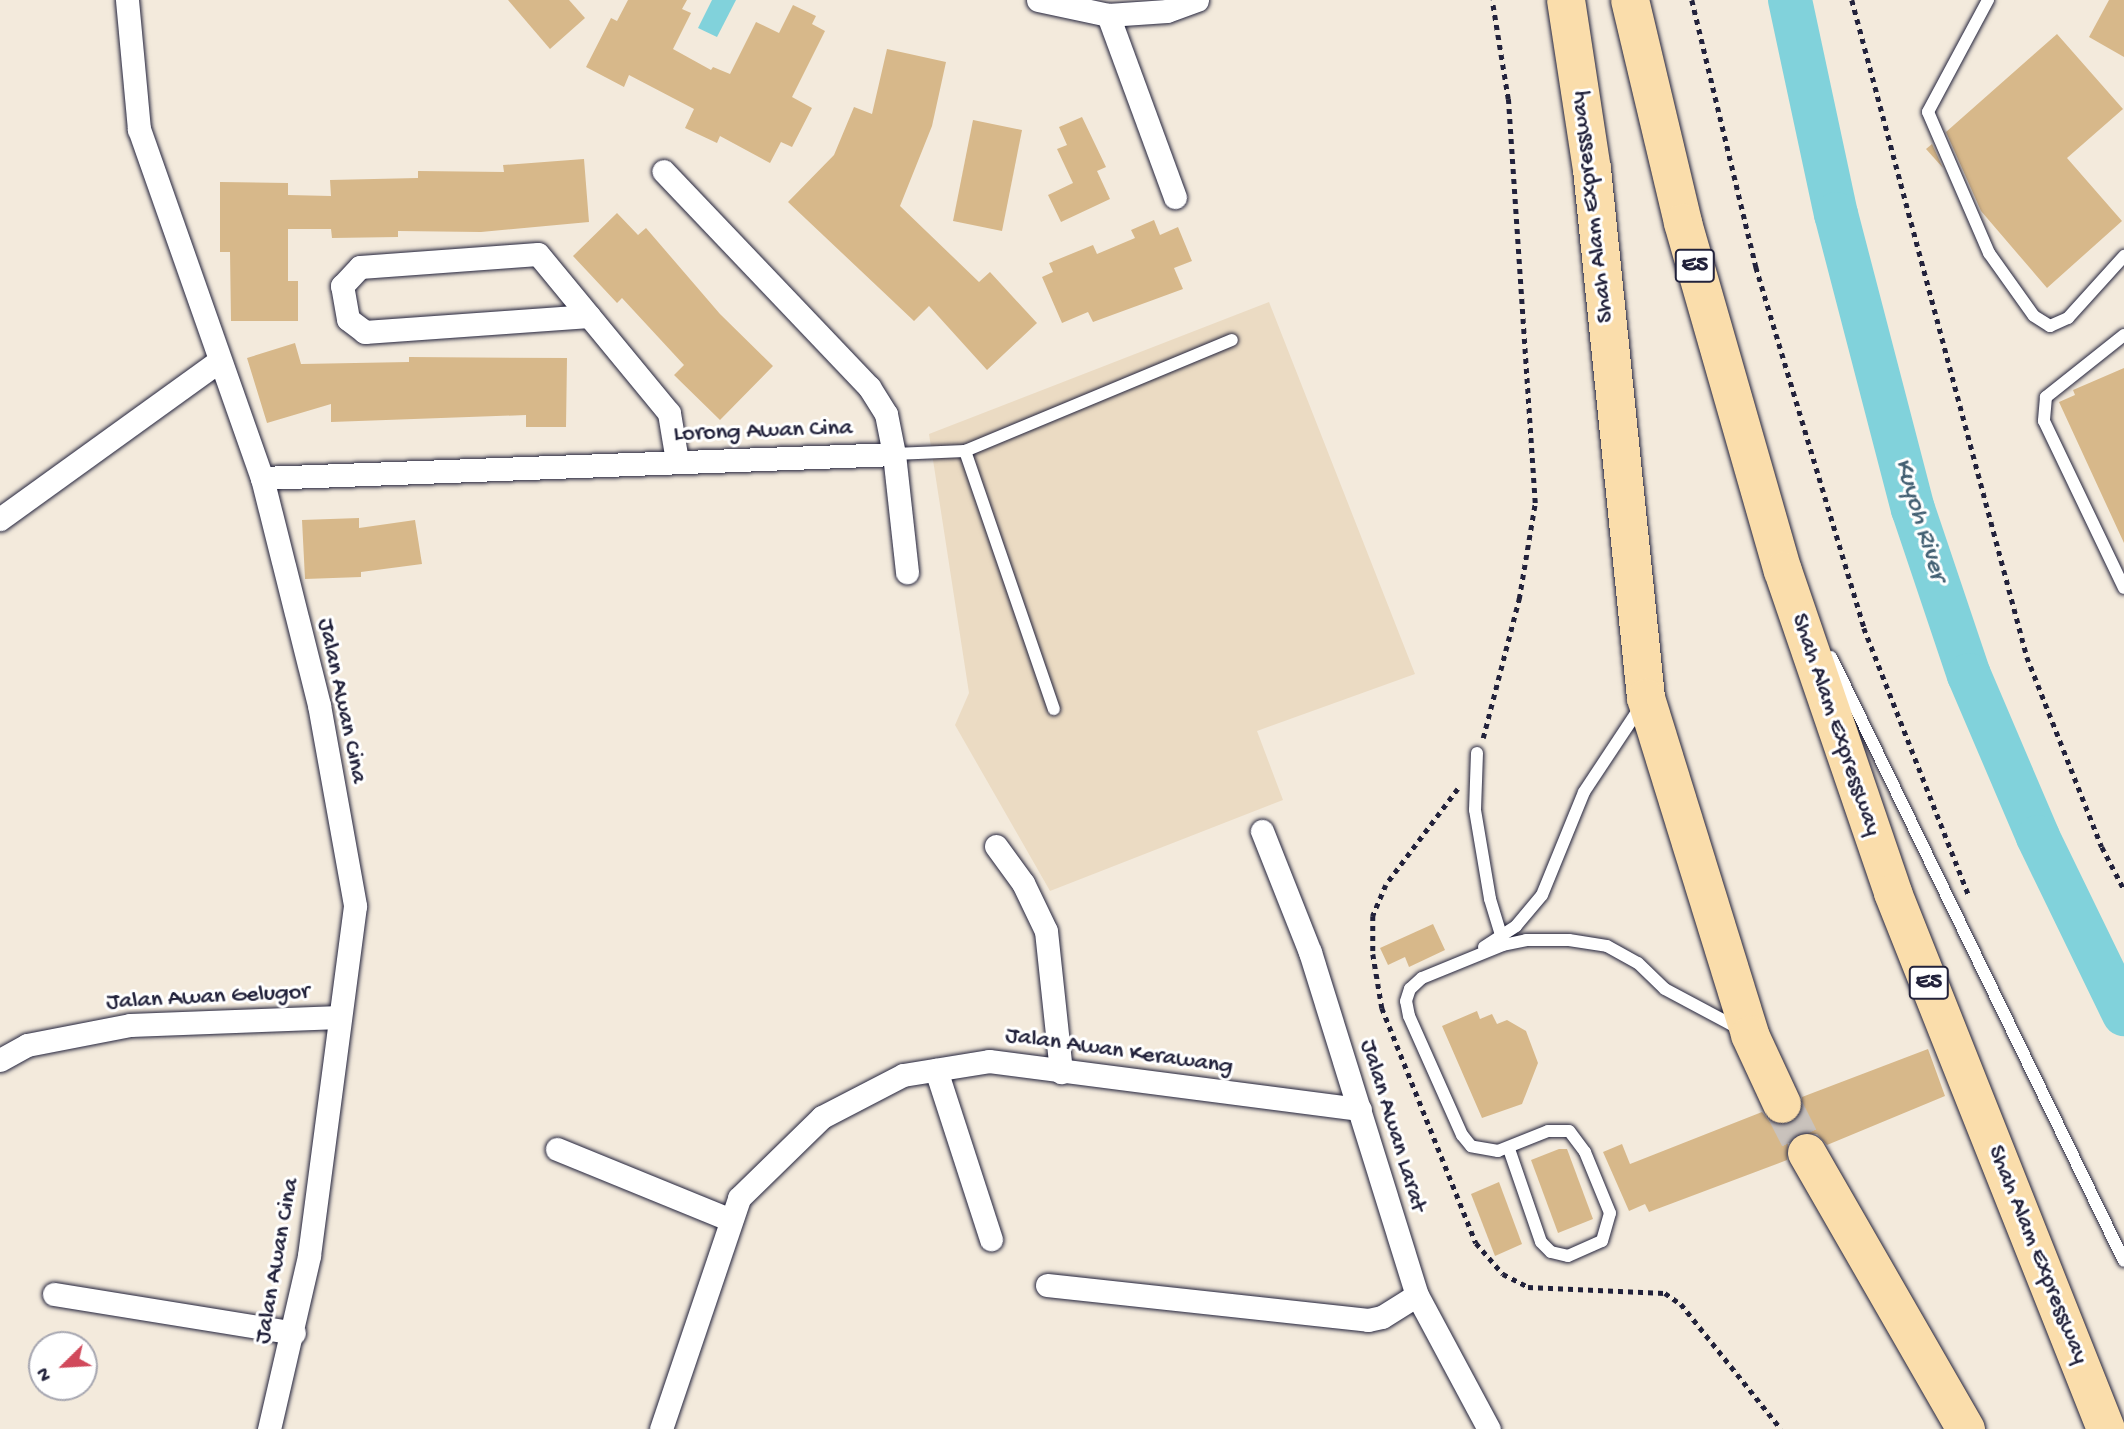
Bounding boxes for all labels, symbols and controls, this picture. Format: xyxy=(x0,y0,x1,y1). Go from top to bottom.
street label: Shah Alam Expressway xyxy=(1565,90,1621,324)
road number: E5 xyxy=(1674,246,1716,286)
street label: Lorong Awan Cina xyxy=(673,414,853,450)
water label: Kuyoh River xyxy=(1886,455,1952,585)
street label: Shah Alam Expressway xyxy=(1783,610,1887,840)
street label: Jalan Awan Cina xyxy=(309,616,373,786)
road number: E5 xyxy=(1908,964,1950,1002)
street label: Jalan Awan Gelugor xyxy=(106,978,310,1018)
street label: Jalan Awan Kerawang xyxy=(1003,1022,1235,1082)
street label: Jalan Awan Larat xyxy=(1352,1036,1432,1216)
street label: Shah Alam Expressway xyxy=(1980,1142,2094,1368)
street label: Jalan Awan Cina xyxy=(249,1176,307,1346)
north arrow xyxy=(28,1331,98,1401)
text: N xyxy=(32,1364,58,1384)

